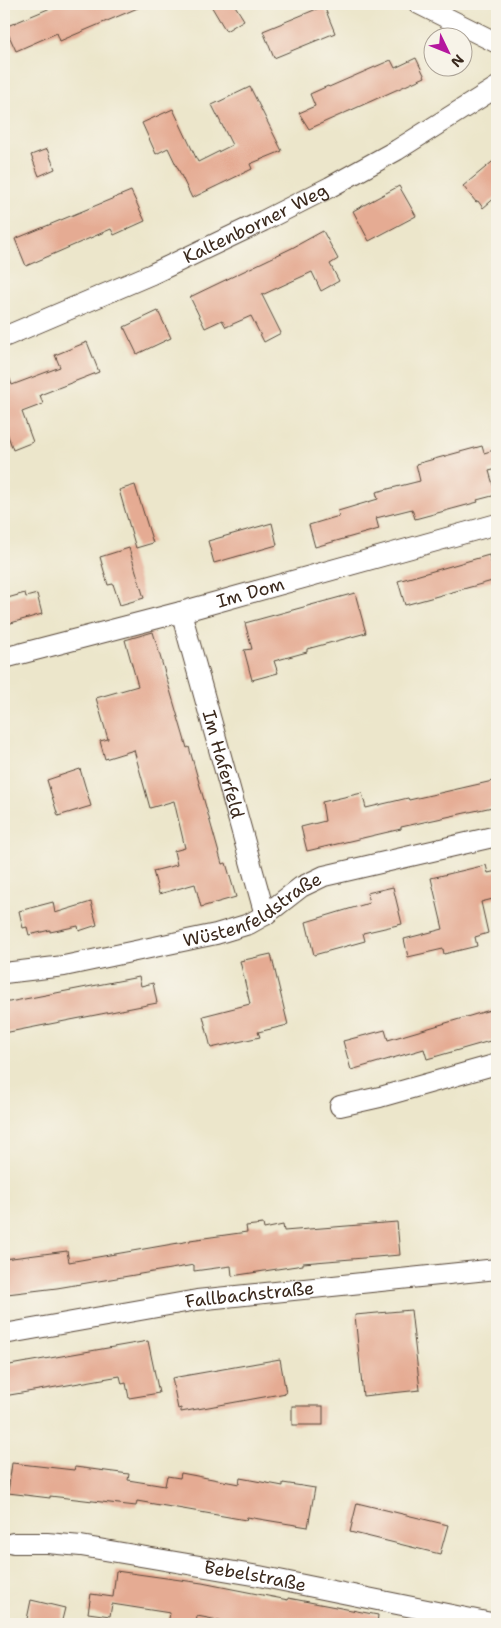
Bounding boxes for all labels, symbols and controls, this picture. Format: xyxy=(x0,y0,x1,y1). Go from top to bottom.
north arrow xyxy=(424,28,474,78)
text: N xyxy=(447,51,468,71)
street label: Kaltenborner Weg xyxy=(179,178,332,269)
street label: Im Dom xyxy=(214,572,287,614)
street label: Im Haferfeld xyxy=(197,707,250,821)
street label: Wüstenfeldstraße xyxy=(181,867,326,953)
street label: Fallbachstraße xyxy=(183,1276,315,1314)
street label: Bebelstraße xyxy=(202,1555,308,1597)

